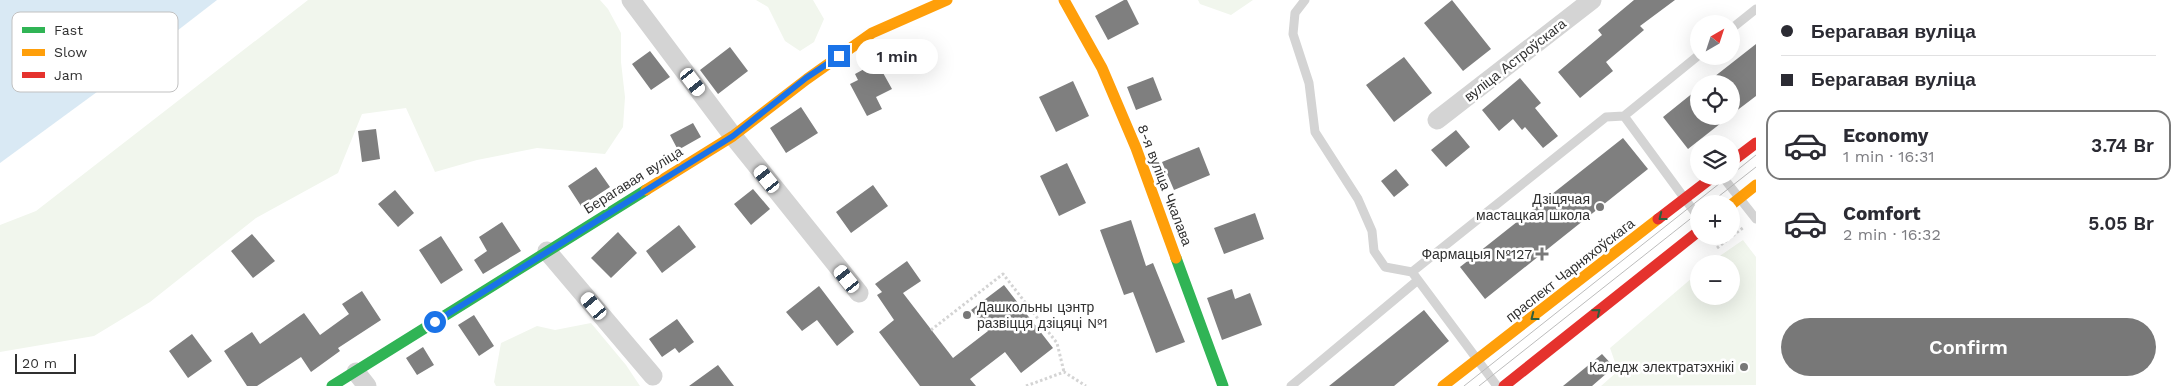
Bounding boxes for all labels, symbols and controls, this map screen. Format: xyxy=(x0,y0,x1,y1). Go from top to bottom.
legend xyxy=(12,12,178,92)
street label: вуліца Астроўскага xyxy=(1461,15,1569,105)
north arrow xyxy=(1690,15,1740,65)
map controls xyxy=(1690,15,1740,305)
text: Берагавая вуліца xyxy=(1811,20,1976,43)
text: Fast xyxy=(54,22,83,38)
callout: 1 min xyxy=(856,38,939,74)
text: Slow xyxy=(54,44,87,60)
route end xyxy=(828,45,850,67)
text: 1 min xyxy=(876,47,918,66)
car xyxy=(677,66,708,98)
text: Jam xyxy=(54,67,83,83)
text: Берагавая вуліца xyxy=(1811,68,1976,91)
button: locate xyxy=(1690,75,1740,125)
street label: 8-я вуліца Чкалава xyxy=(1135,122,1196,248)
icon: car xyxy=(1783,123,1828,168)
text: Economy xyxy=(1843,124,1928,147)
text: 3.74 Br xyxy=(2091,134,2154,157)
button: layers xyxy=(1690,135,1740,185)
street label: Берагавая вуліца xyxy=(581,143,686,217)
text: 1 min · 16:31 xyxy=(1843,147,1935,166)
car xyxy=(751,163,782,195)
place label: Дзіцячая мастацкая школа xyxy=(1476,191,1590,223)
button: + xyxy=(1690,195,1740,245)
marker: Дзіцячая мастацкая школа xyxy=(1594,201,1606,213)
icon: car xyxy=(1783,201,1828,246)
text: Comfort xyxy=(1843,202,1921,225)
one-way arrow xyxy=(1659,212,1668,220)
text: 5.05 Br xyxy=(2088,212,2154,235)
street label: праспект Чарняхоўскага xyxy=(1503,215,1638,325)
text: 2 min · 16:32 xyxy=(1843,225,1941,244)
place label: Фармацыя №127 xyxy=(1421,246,1532,262)
marker: Фармацыя №127 xyxy=(1536,248,1548,260)
button: − xyxy=(1690,255,1740,305)
car xyxy=(831,263,862,295)
car xyxy=(578,290,609,322)
place label: Дашкольны цэнтр развіцця дзіцяці №1 xyxy=(977,299,1108,331)
marker: Дашкольны цэнтр развіцця дзіцяці №1 xyxy=(961,309,973,321)
one-way arrow xyxy=(1591,309,1600,317)
route start xyxy=(424,311,446,333)
one-way arrow xyxy=(1531,312,1540,320)
button: Confirm xyxy=(1781,318,2156,376)
scale bar xyxy=(15,351,76,374)
text: 20 m xyxy=(22,355,57,371)
place label: Каледж электратэхнікі xyxy=(1589,359,1734,375)
marker: Каледж электратэхнікі xyxy=(1738,361,1750,373)

